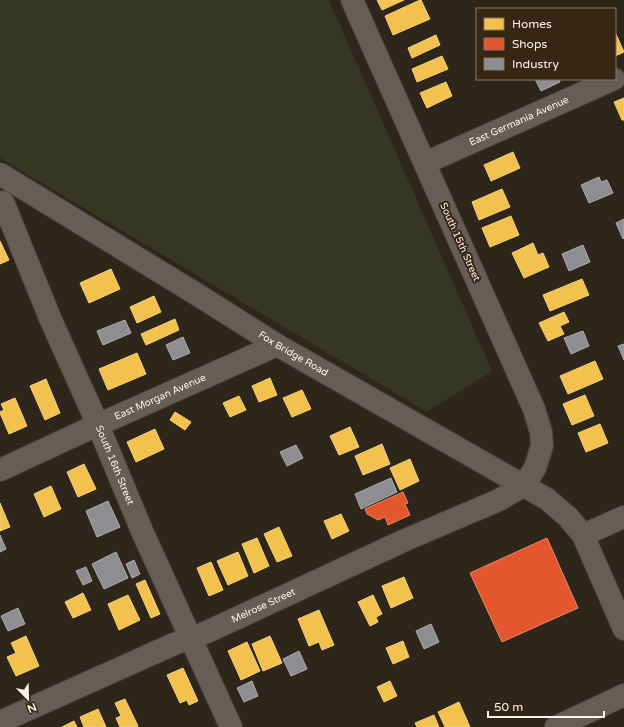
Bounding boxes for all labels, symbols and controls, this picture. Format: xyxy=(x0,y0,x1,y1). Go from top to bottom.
legend xyxy=(476,8,616,80)
text: Homes xyxy=(512,17,552,31)
text: Shops xyxy=(512,37,547,51)
text: Industry xyxy=(512,57,559,71)
street label: East Germania Avenue xyxy=(467,94,571,149)
street label: South 15th Street xyxy=(437,201,483,283)
street label: Fox Bridge Road xyxy=(256,329,330,379)
street label: East Morgan Avenue xyxy=(113,371,208,423)
street label: South 16th Street xyxy=(93,424,137,507)
street label: Melrose Street xyxy=(230,586,297,626)
north arrow xyxy=(8,679,48,719)
scale bar xyxy=(488,693,604,719)
text: N xyxy=(25,700,38,715)
text: 50 m xyxy=(494,700,523,714)

